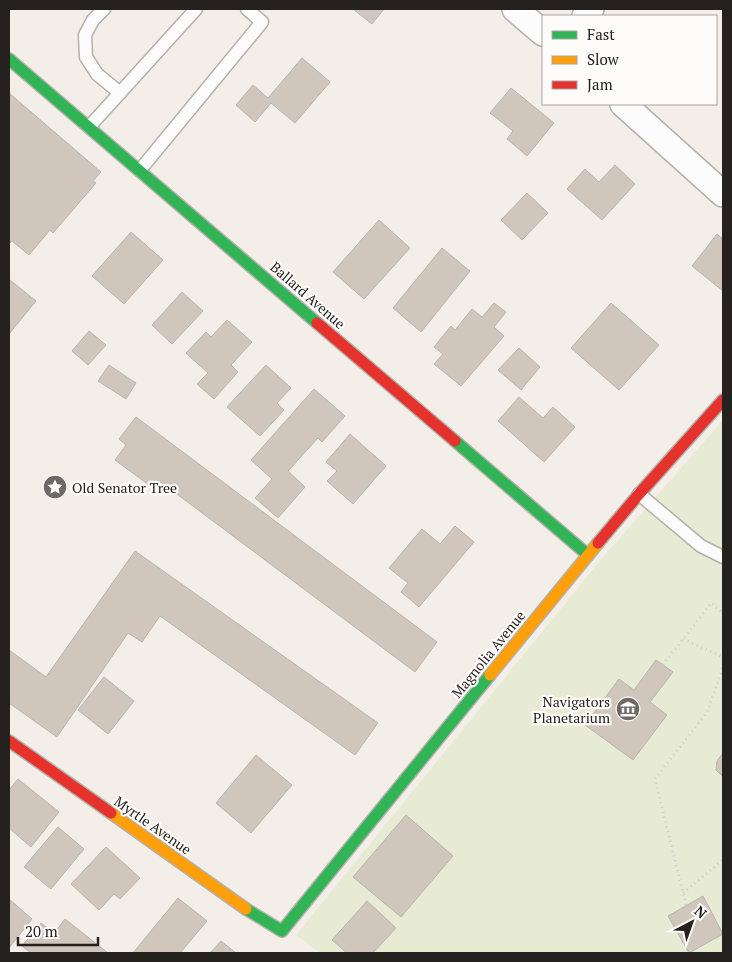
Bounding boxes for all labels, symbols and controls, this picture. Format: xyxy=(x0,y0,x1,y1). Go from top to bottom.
legend xyxy=(542,15,717,105)
text: Fast xyxy=(587,24,615,44)
text: Slow xyxy=(587,49,620,69)
text: Jam xyxy=(587,74,613,94)
street label: Ballard Avenue xyxy=(267,257,349,333)
place icon: Old Senator Tree xyxy=(42,474,68,500)
place label: Old Senator Tree xyxy=(72,478,177,497)
street label: Magnolia Avenue xyxy=(447,606,529,702)
place label: Navigators Planetarium xyxy=(533,692,610,727)
museum icon: Navigators Planetarium xyxy=(615,696,641,722)
street label: Myrtle Avenue xyxy=(111,791,195,859)
north arrow xyxy=(667,897,717,947)
text: N xyxy=(691,901,711,923)
scale bar xyxy=(18,914,98,946)
text: 20 m xyxy=(25,921,58,941)

